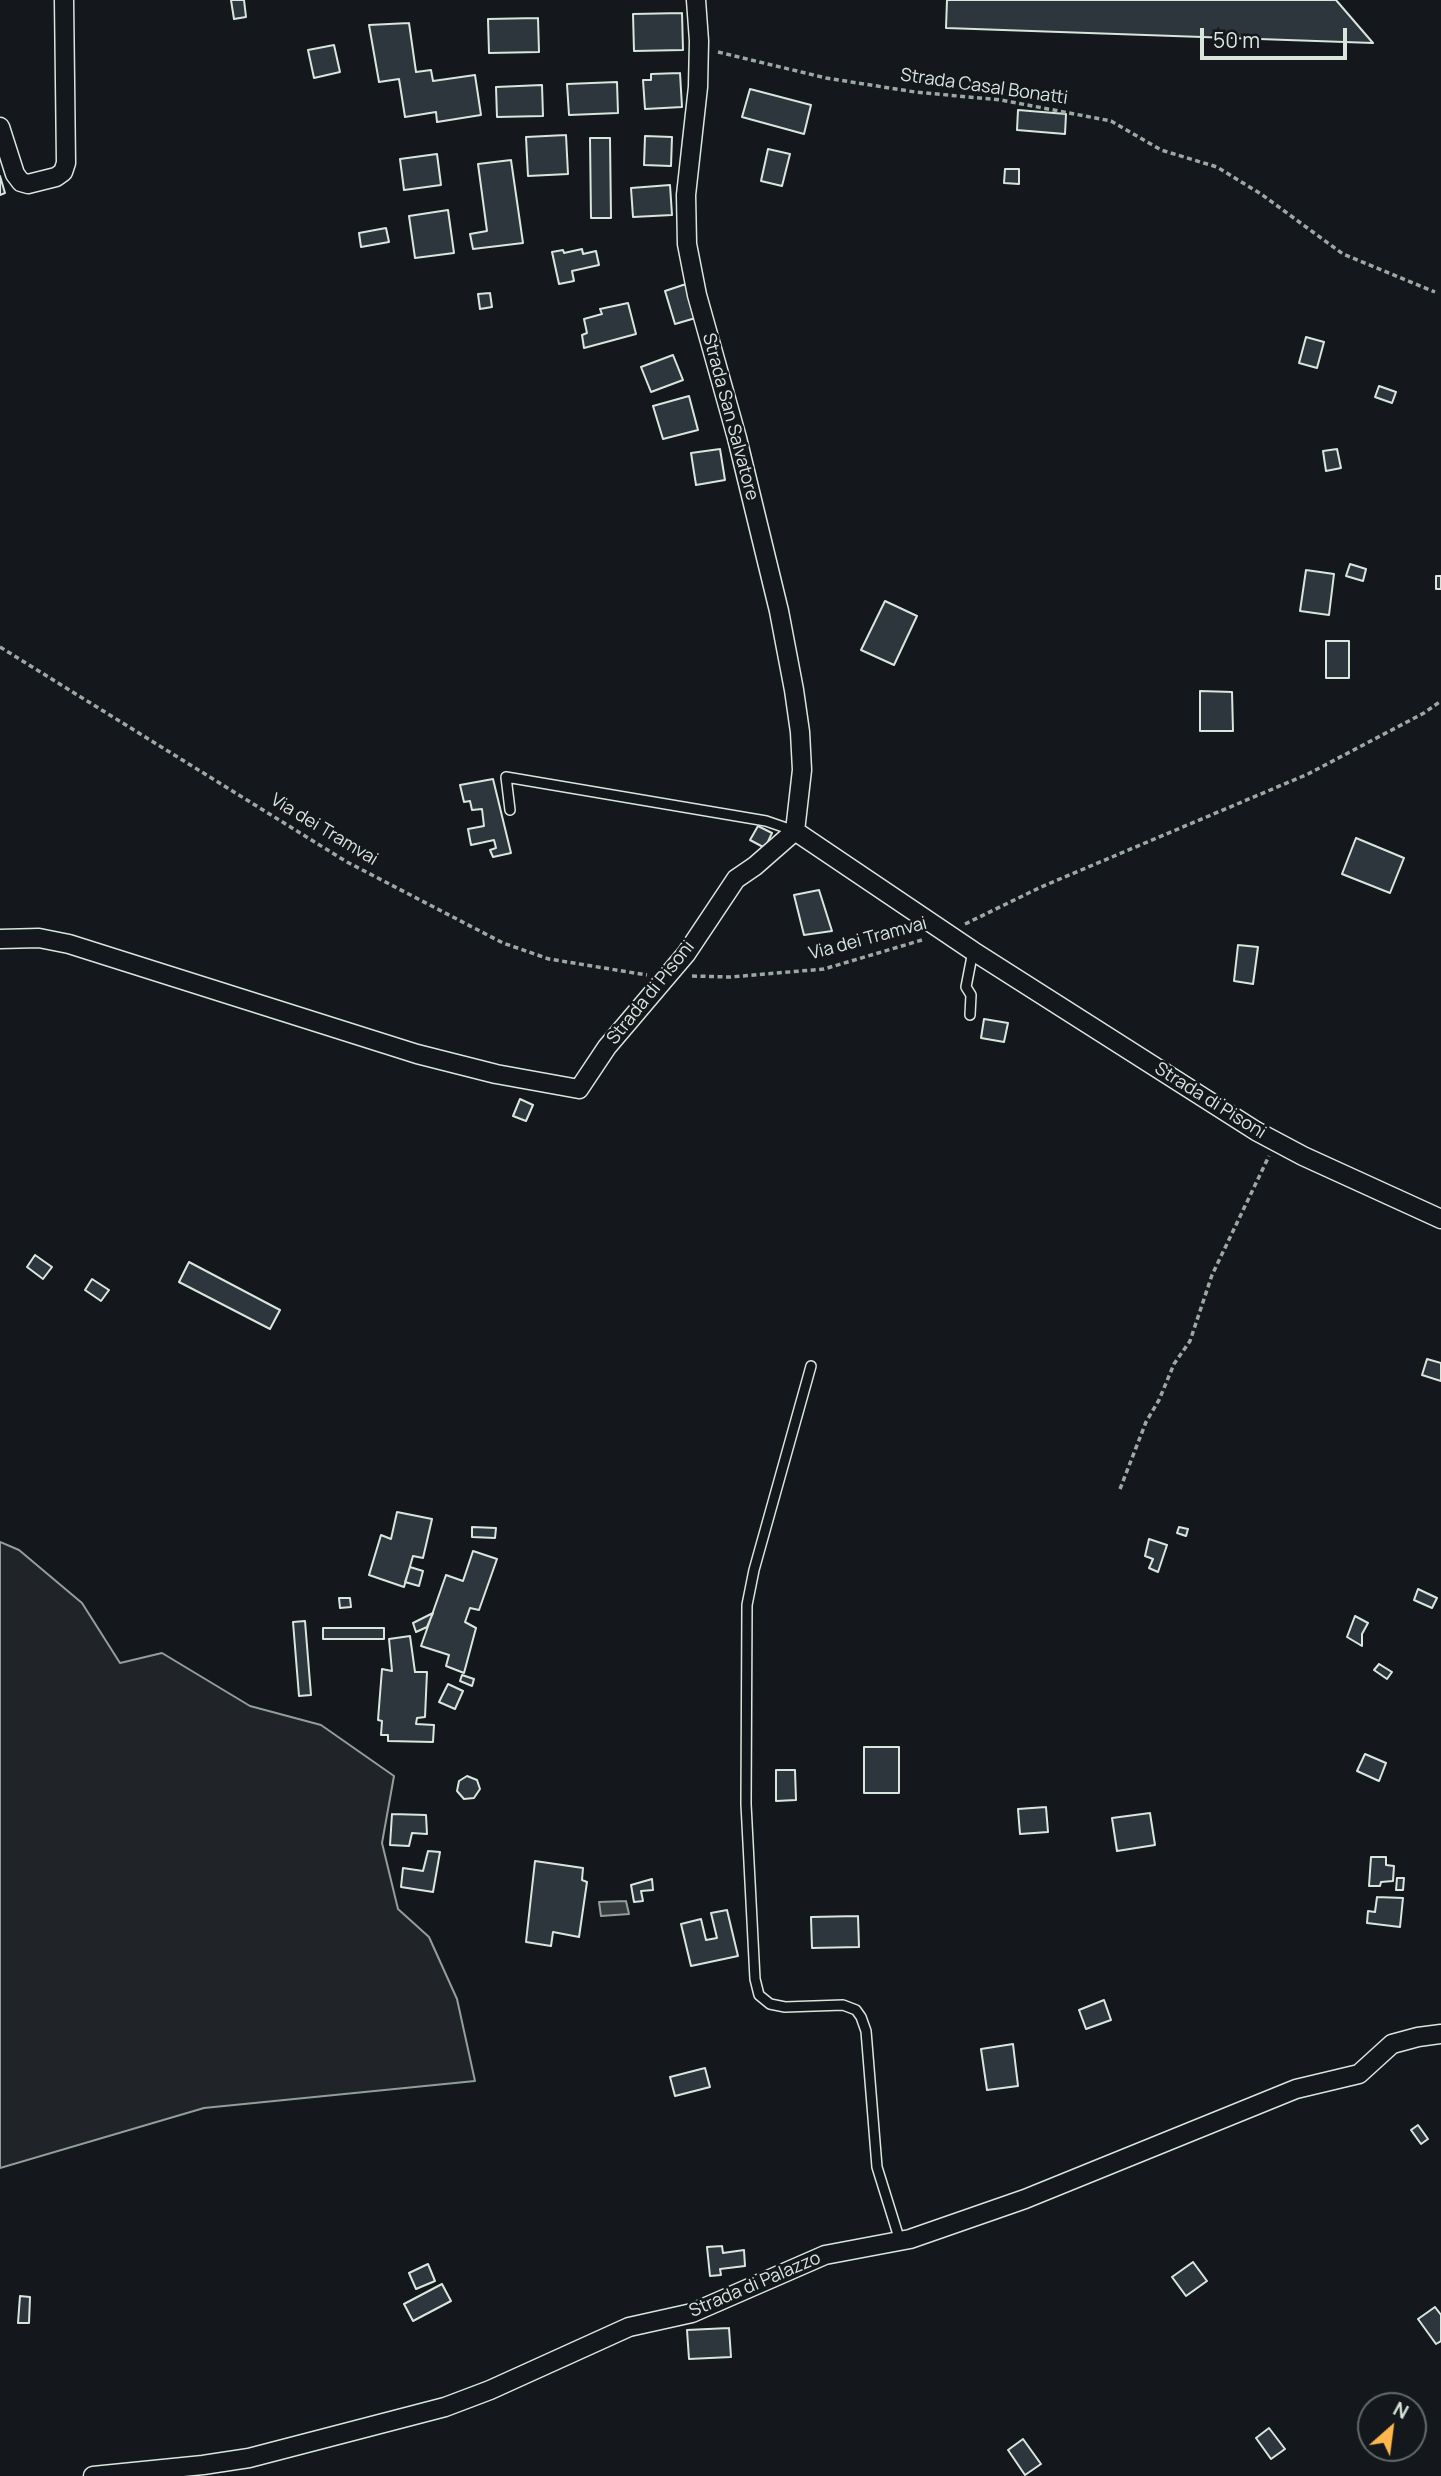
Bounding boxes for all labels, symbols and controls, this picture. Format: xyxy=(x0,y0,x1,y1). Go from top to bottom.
scale bar xyxy=(1203,14,1350,58)
text: 50 m xyxy=(1213,26,1260,54)
street label: Strada Casal Bonatti xyxy=(899,65,1069,109)
street label: Strada San Salvatore xyxy=(697,331,763,503)
street label: Via dei Tramvai xyxy=(266,789,382,871)
street label: Via dei Tramvai xyxy=(807,913,929,965)
street label: Strada di Pisoni xyxy=(603,937,699,1049)
street label: Strada di Pisoni xyxy=(1150,1058,1270,1144)
street label: Strada di Palazzo xyxy=(686,2248,824,2322)
north arrow xyxy=(1357,2392,1427,2462)
text: N xyxy=(1389,2396,1413,2425)

